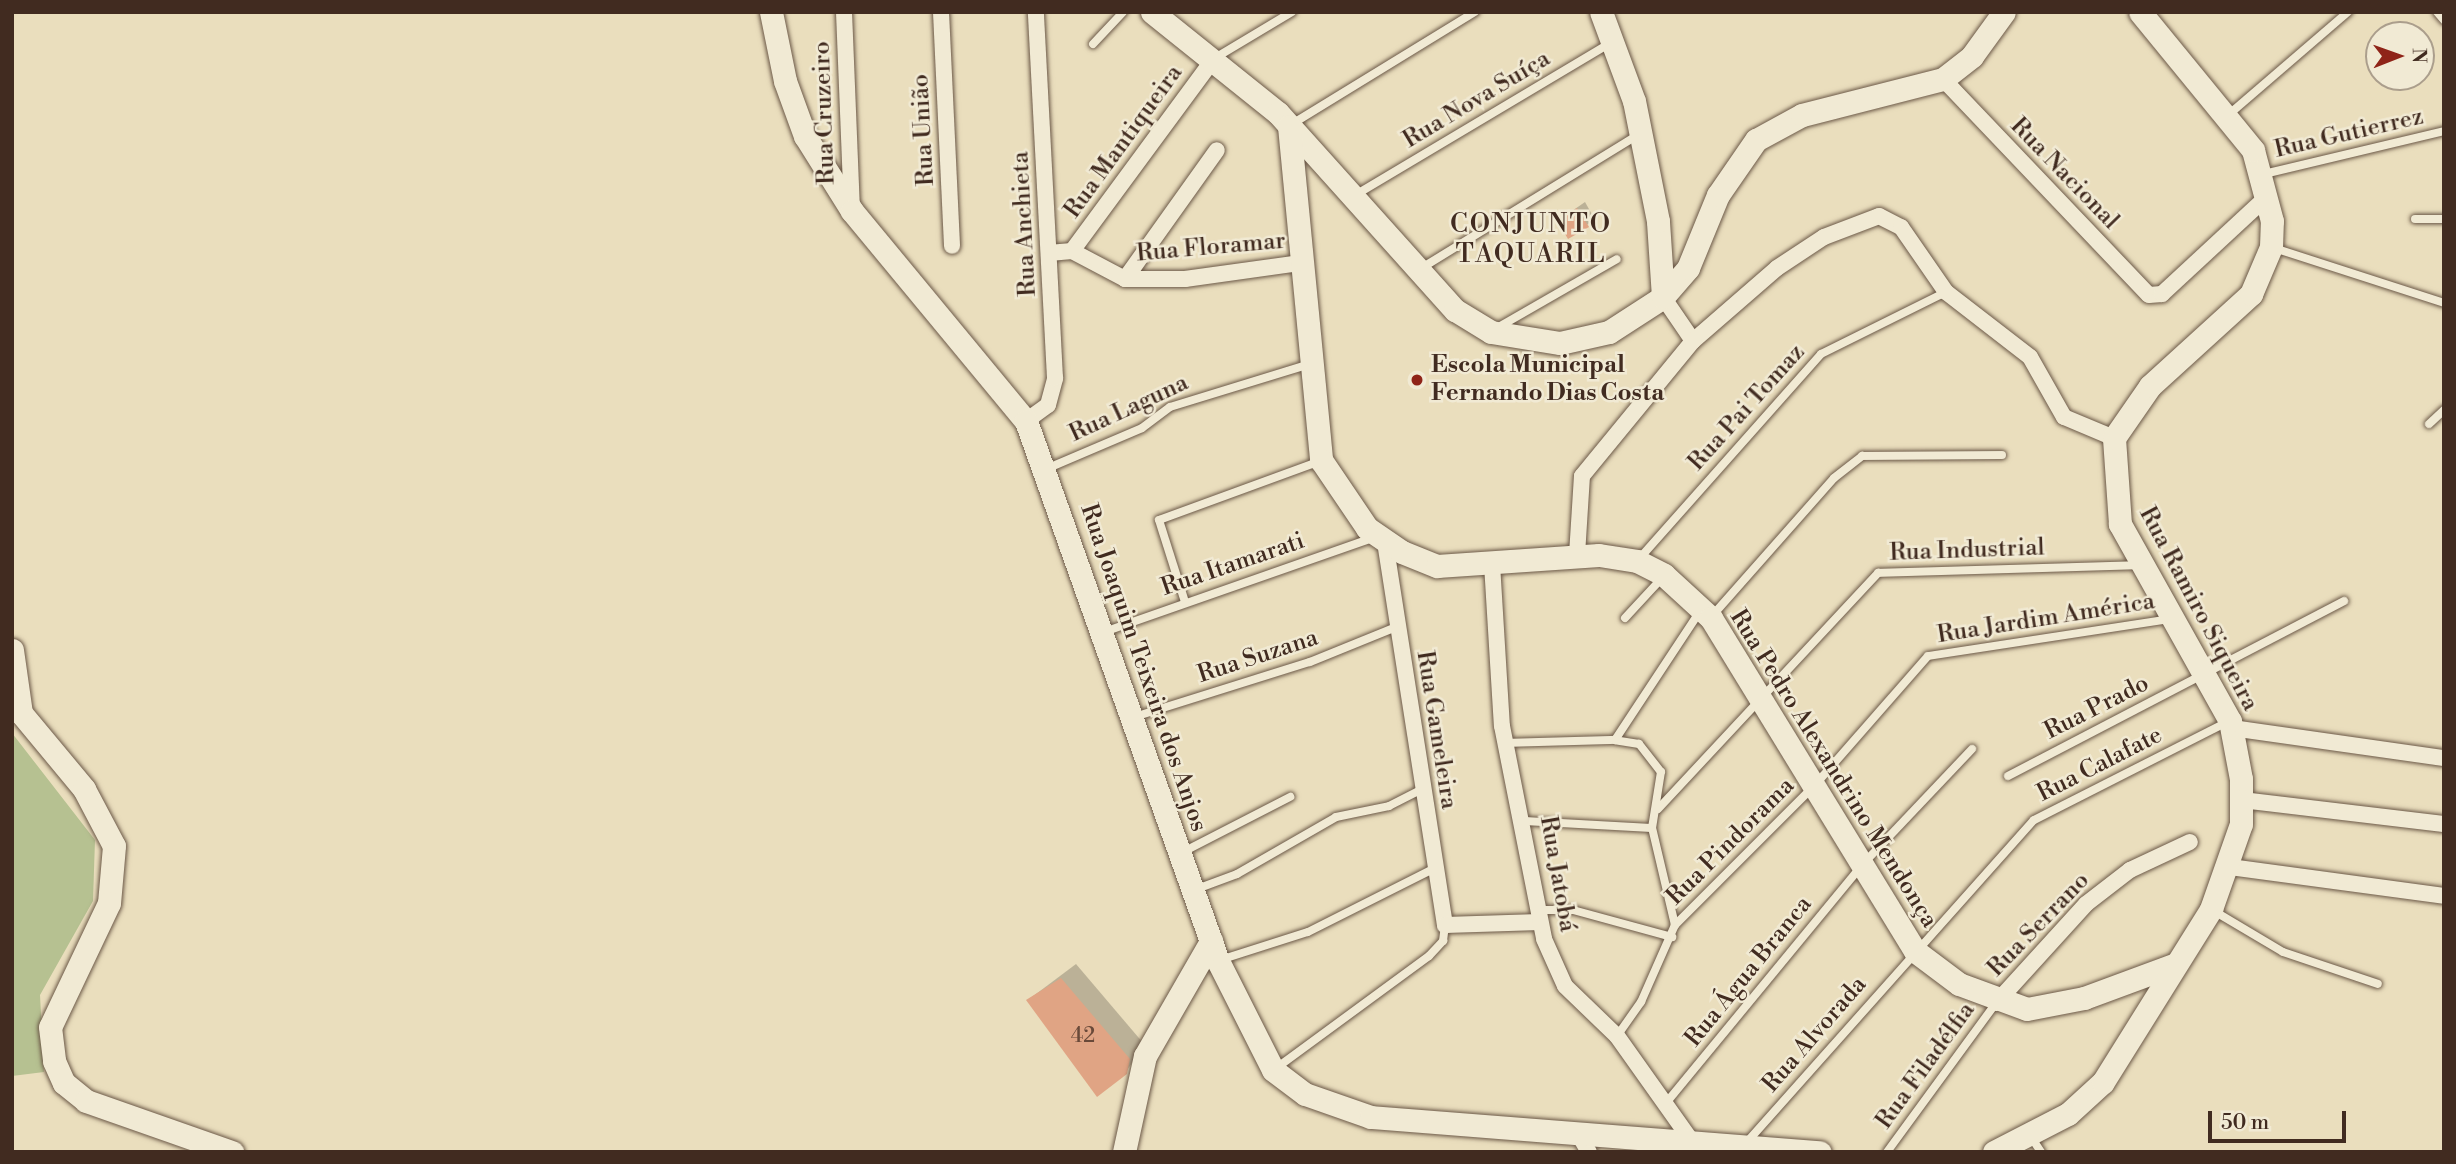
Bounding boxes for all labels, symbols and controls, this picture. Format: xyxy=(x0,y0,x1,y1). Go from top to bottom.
north arrow xyxy=(2365,21,2435,91)
street label: Rua Cruzeiro xyxy=(808,41,842,185)
street label: Rua Nova Suíça xyxy=(1398,45,1556,155)
text: N xyxy=(2407,48,2431,63)
street label: Rua Mantiqueira xyxy=(1059,60,1189,224)
street label: Rua União xyxy=(907,73,941,187)
street label: Rua Gutierrez xyxy=(2272,103,2426,165)
street label: Rua Nacional xyxy=(2004,112,2124,236)
street label: Rua Anchieta xyxy=(1007,151,1043,297)
district label: CONJUNTO TAQUARIL xyxy=(1451,209,1611,270)
street label: Rua Floramar xyxy=(1135,227,1287,269)
street label: Rua Pai Tomaz xyxy=(1683,339,1811,477)
place label: Escola Municipal Fernando Dias Costa xyxy=(1431,352,1664,408)
street label: Rua Laguna xyxy=(1065,369,1193,449)
marker: Escola Municipal Fernando Dias Costa xyxy=(1409,372,1425,388)
street label: Rua Joaquim Teixeira dos Anjos xyxy=(1073,500,1213,836)
street label: Rua Ramiro Siqueira xyxy=(2132,502,2264,716)
street label: Rua Itamarati xyxy=(1158,527,1308,603)
street label: Rua Industrial xyxy=(1889,534,2045,568)
street label: Rua Jardim América xyxy=(1935,588,2157,650)
street label: Rua Pedro Alexandrino Mendonça xyxy=(1723,605,1943,933)
street label: Rua Suzana xyxy=(1194,624,1322,690)
street label: Rua Gameleira xyxy=(1409,649,1463,811)
street label: Rua Prado xyxy=(2040,669,2154,747)
street label: Rua Calafate xyxy=(2033,721,2167,809)
street label: Rua Pindorama xyxy=(1661,772,1801,912)
street label: Rua Jatobá xyxy=(1533,814,1581,934)
street label: Rua Serrano xyxy=(1982,867,2096,983)
street label: Rua Água Branca xyxy=(1679,891,1819,1053)
street label: Rua Alvorada xyxy=(1757,971,1873,1099)
street label: Rua Filadélfia xyxy=(1870,997,1982,1135)
house number: 42 xyxy=(1071,1023,1095,1049)
scale bar xyxy=(2211,1098,2349,1142)
text: 50 m xyxy=(2221,1110,2269,1136)

